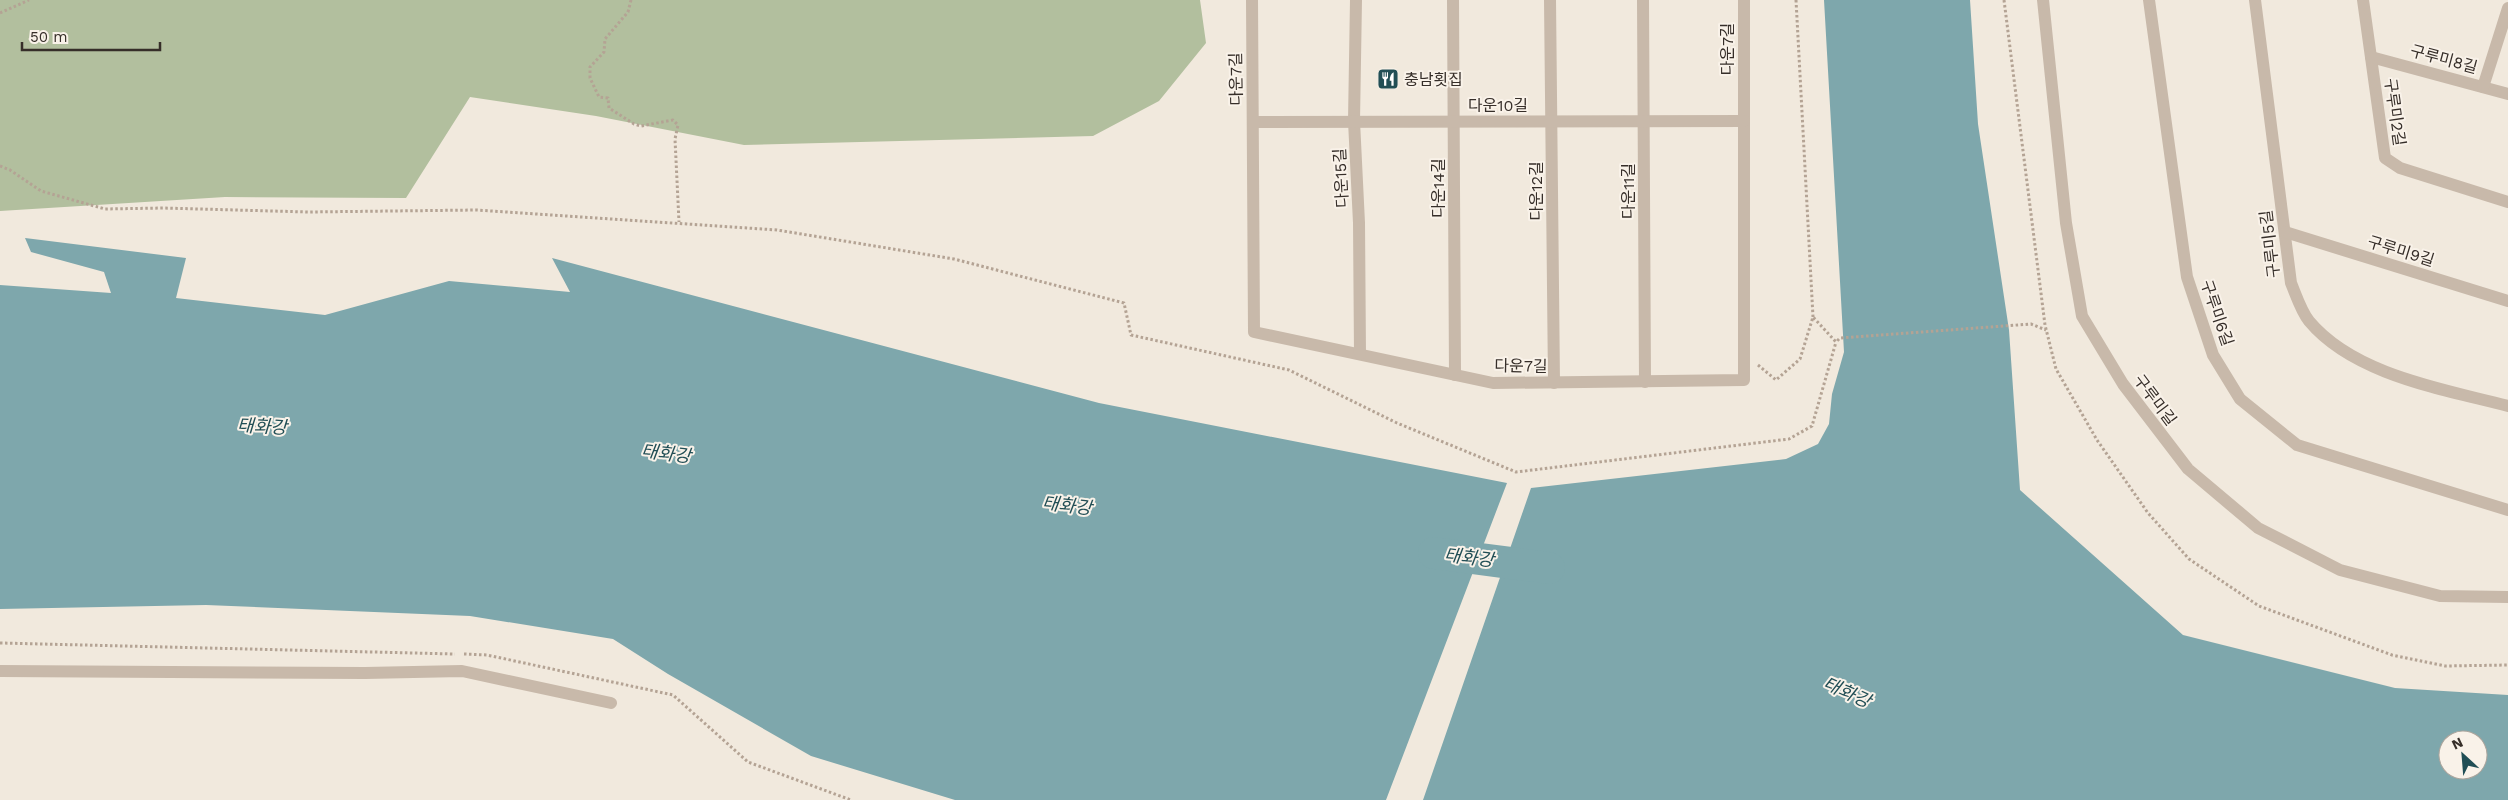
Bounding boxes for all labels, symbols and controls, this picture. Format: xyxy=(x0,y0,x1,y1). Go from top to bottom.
scale bar xyxy=(22,20,160,52)
street label: 다운7길 xyxy=(1718,22,1737,76)
text: 50 m xyxy=(30,28,67,46)
street label: 구루미8길 xyxy=(2408,41,2480,77)
street label: 다운7길 xyxy=(1226,52,1246,106)
restaurant icon: 충남횟집 xyxy=(1376,67,1400,91)
place label: 충남횟집 xyxy=(1404,70,1463,89)
street label: 구루미2길 xyxy=(2381,77,2409,147)
street label: 다운10길 xyxy=(1468,96,1528,115)
street label: 다운15길 xyxy=(1330,148,1352,208)
street label: 다운14길 xyxy=(1429,158,1448,218)
street label: 다운12길 xyxy=(1527,161,1546,221)
street label: 다운11길 xyxy=(1619,163,1638,219)
street label: 구루미5길 xyxy=(2256,209,2284,279)
street label: 구루미9길 xyxy=(2365,232,2437,270)
street label: 구루미6길 xyxy=(2197,277,2237,349)
street label: 다운7길 xyxy=(1494,356,1548,376)
street label: 구루미길 xyxy=(2130,371,2180,429)
water label: 태화강 xyxy=(237,414,290,438)
water label: 태화강 xyxy=(640,440,694,467)
water label: 태화강 xyxy=(1041,492,1095,519)
water label: 태화강 xyxy=(1443,544,1497,571)
water label: 태화강 xyxy=(1820,672,1876,713)
north arrow xyxy=(2438,730,2488,780)
text: N xyxy=(2449,734,2465,753)

